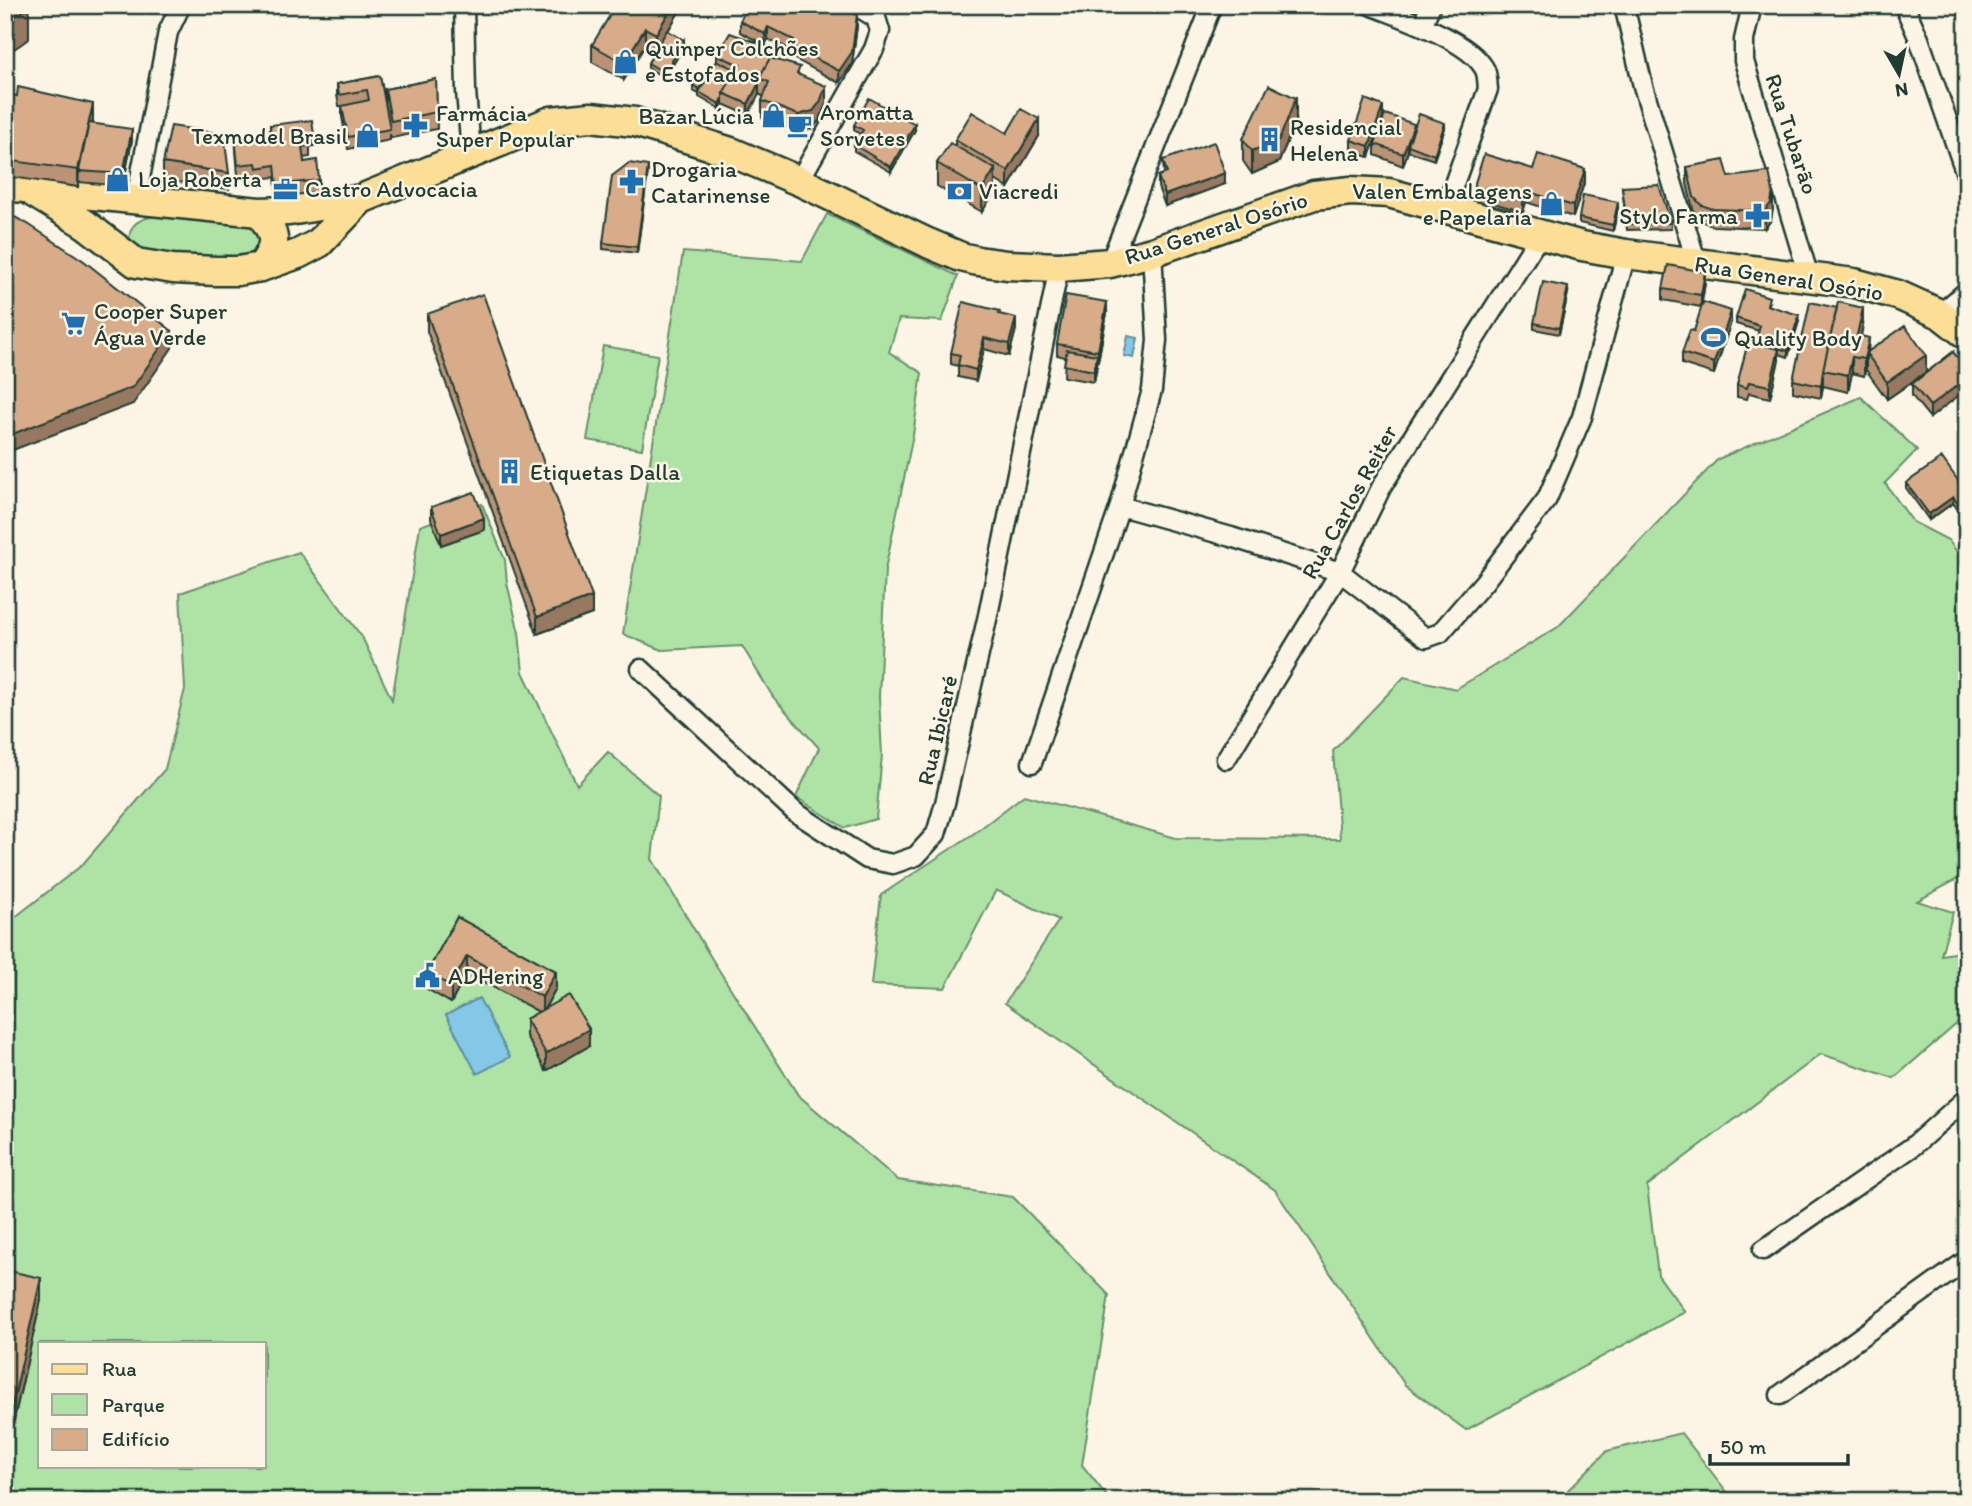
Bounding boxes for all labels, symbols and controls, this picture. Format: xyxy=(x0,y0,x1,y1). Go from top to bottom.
place label: Quinper Colchões e Estofados xyxy=(645,34,819,88)
north arrow xyxy=(1864,38,1934,108)
shop icon: Quinper Colchões e Estofados xyxy=(611,47,639,75)
street label: Rua Tubarão xyxy=(1759,70,1825,198)
text: N xyxy=(1893,78,1910,103)
place label: Aromatta Sorvetes xyxy=(820,98,914,152)
place label: Farmácia Super Popular xyxy=(436,99,575,153)
place label: Bazar Lúcia xyxy=(638,102,754,130)
shop icon: Bazar Lúcia xyxy=(760,102,788,130)
cafe icon: Aromatta Sorvetes xyxy=(786,111,814,139)
pharmacy icon: Farmácia Super Popular xyxy=(402,112,430,140)
place label: Residencial Helena xyxy=(1290,113,1402,167)
place label: Texmodel Brasil xyxy=(191,122,348,150)
shop icon: Texmodel Brasil xyxy=(354,122,382,150)
building icon: Residencial Helena xyxy=(1256,126,1284,154)
place label: Drogaria Catarinense xyxy=(651,155,770,209)
shop icon: Loja Roberta xyxy=(104,165,132,193)
place label: Loja Roberta xyxy=(138,165,262,193)
pharmacy icon: Drogaria Catarinense xyxy=(617,168,645,196)
office icon: Castro Advocacia xyxy=(271,175,299,203)
place label: Castro Advocacia xyxy=(305,175,478,203)
bank icon: Viacredi xyxy=(945,177,973,205)
place label: Viacredi xyxy=(979,177,1059,205)
place label: Valen Embalagens e Papelaria xyxy=(1352,177,1532,231)
street label: Rua General Osório xyxy=(1121,185,1311,271)
shop icon: Valen Embalagens e Papelaria xyxy=(1538,190,1566,218)
place label: Stylo Farma xyxy=(1619,202,1738,230)
pharmacy icon: Stylo Farma xyxy=(1744,202,1772,230)
street label: Rua General Osório xyxy=(1693,249,1885,307)
place label: Cooper Super Água Verde xyxy=(94,297,227,351)
supermarket icon: Cooper Super Água Verde xyxy=(60,310,88,338)
sports icon: Quality Body xyxy=(1700,324,1728,352)
place label: Quality Body xyxy=(1734,324,1862,352)
street label: Rua Carlos Reiter xyxy=(1295,420,1403,584)
building icon: Etiquetas Dalla xyxy=(496,458,524,486)
place label: Etiquetas Dalla xyxy=(530,458,680,486)
street label: Rua Ibicaré xyxy=(911,672,963,788)
public building icon: ADHering xyxy=(414,962,442,990)
place label: ADHering xyxy=(448,962,544,990)
legend xyxy=(38,1342,266,1468)
text: Rua xyxy=(102,1356,137,1381)
text: Parque xyxy=(102,1392,165,1417)
scale bar xyxy=(1710,1422,1848,1466)
text: Edifício xyxy=(102,1426,170,1451)
text: 50 m xyxy=(1720,1434,1767,1459)

